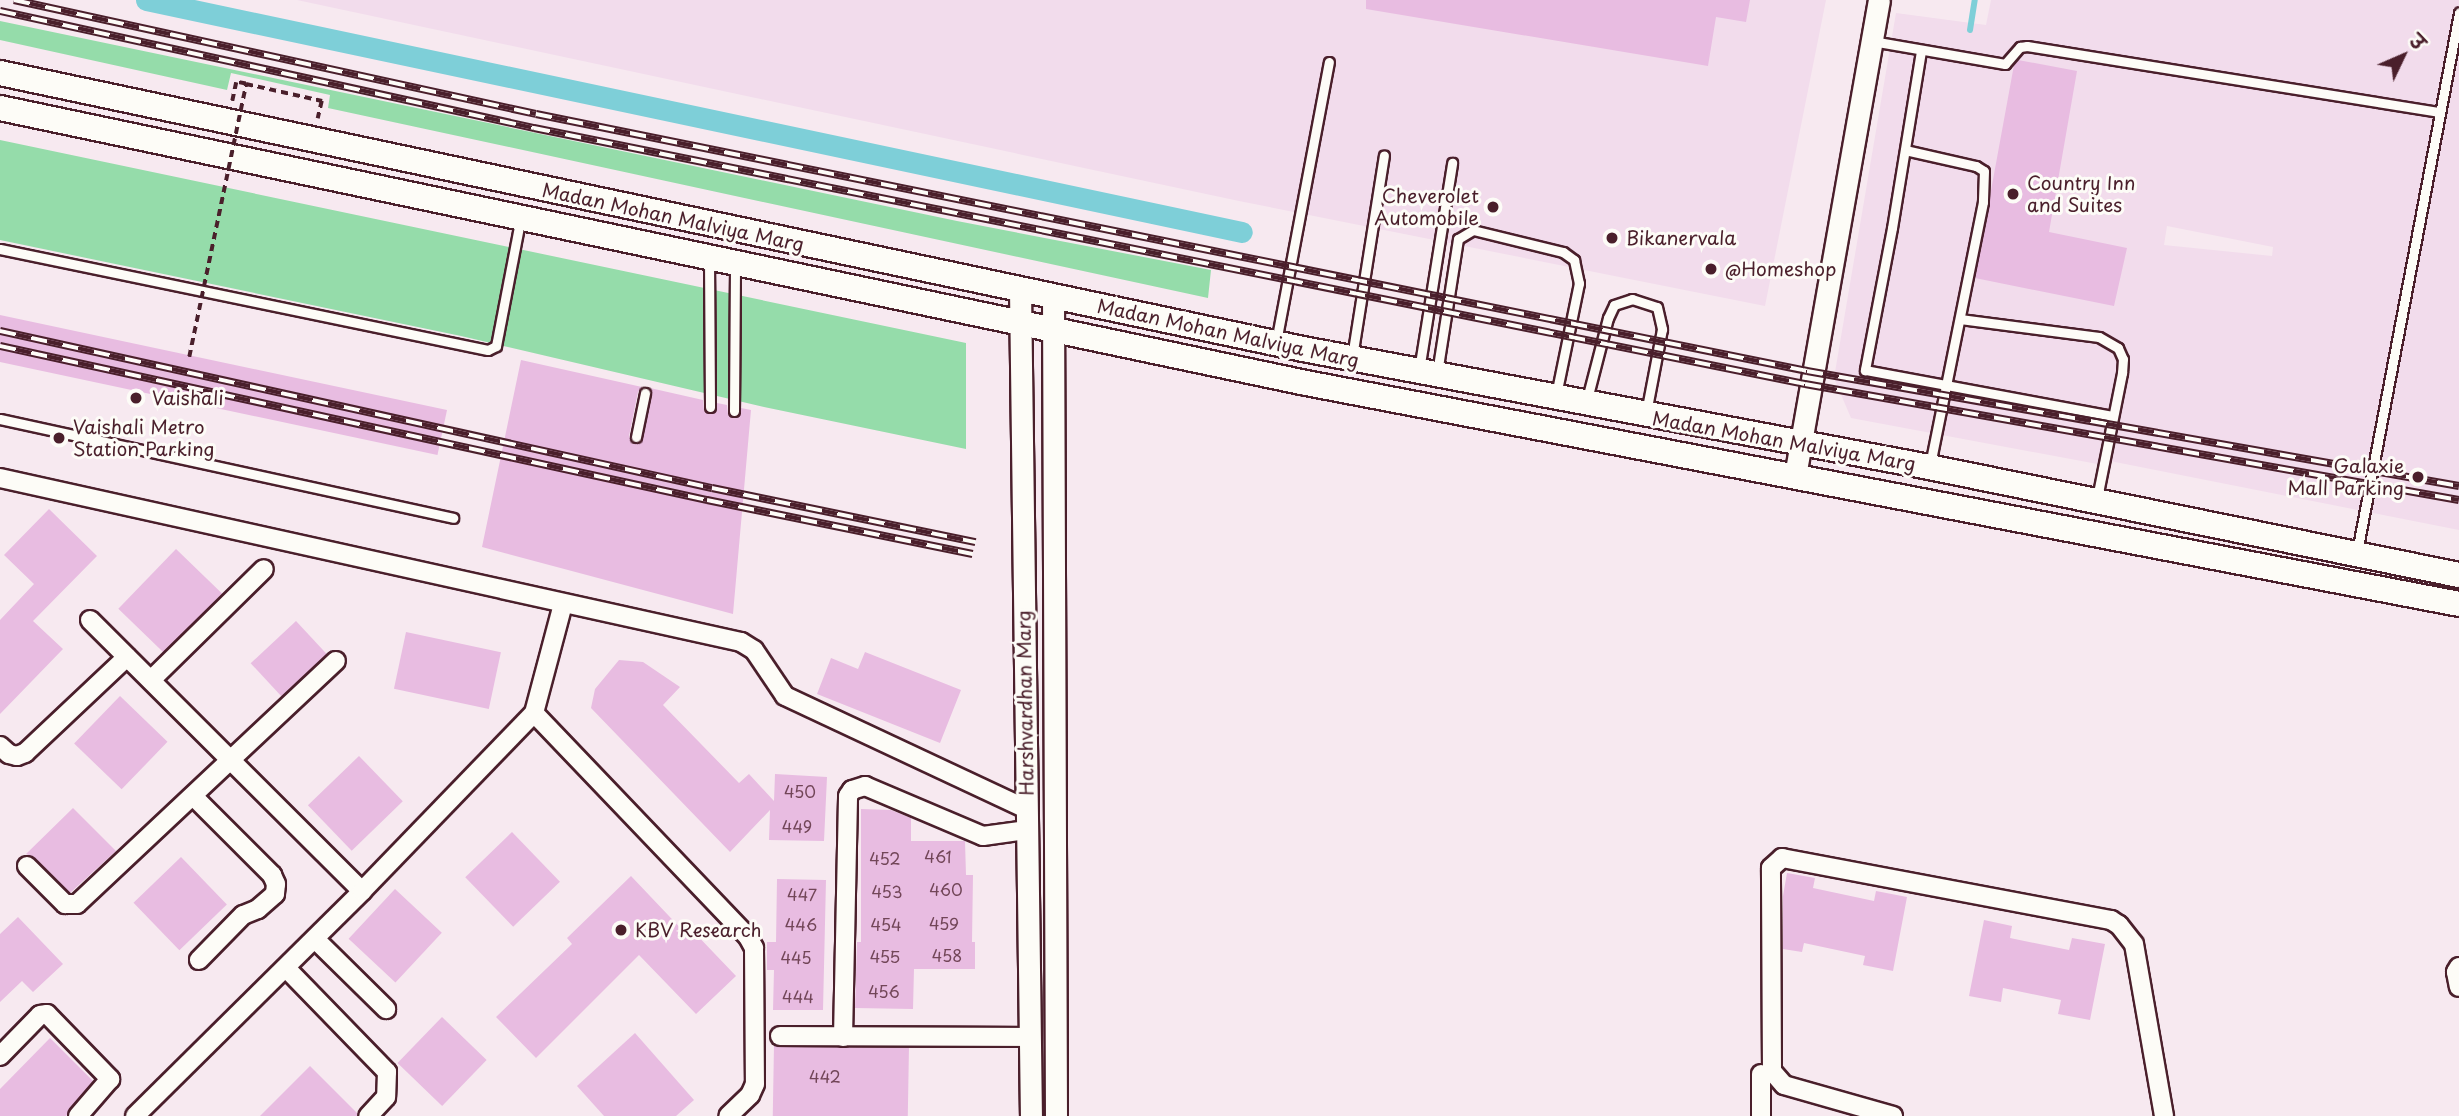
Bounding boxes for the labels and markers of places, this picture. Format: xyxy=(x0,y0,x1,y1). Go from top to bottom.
place label: Country Inn and Suites xyxy=(2027,172,2137,216)
place label: Cheverolet Automobile xyxy=(1374,185,1479,229)
marker: Country Inn and Suites xyxy=(2005,186,2021,202)
marker: Cheverolet Automobile xyxy=(1485,199,1501,215)
place label: Bikanervala xyxy=(1626,227,1736,249)
marker: Bikanervala xyxy=(1604,230,1620,246)
place label: @Homeshop xyxy=(1725,258,1836,280)
marker: @Homeshop xyxy=(1703,261,1719,277)
place label: Vaishali xyxy=(152,387,224,409)
marker: Vaishali xyxy=(126,388,146,408)
place label: Vaishali Metro Station Parking xyxy=(73,416,216,460)
marker: Vaishali Metro Station Parking xyxy=(51,430,67,446)
place label: Galaxie Mall Parking xyxy=(2286,455,2404,499)
marker: Galaxie Mall Parking xyxy=(2410,469,2426,485)
place label: KBV Research xyxy=(635,919,762,941)
marker: KBV Research xyxy=(613,922,629,938)

